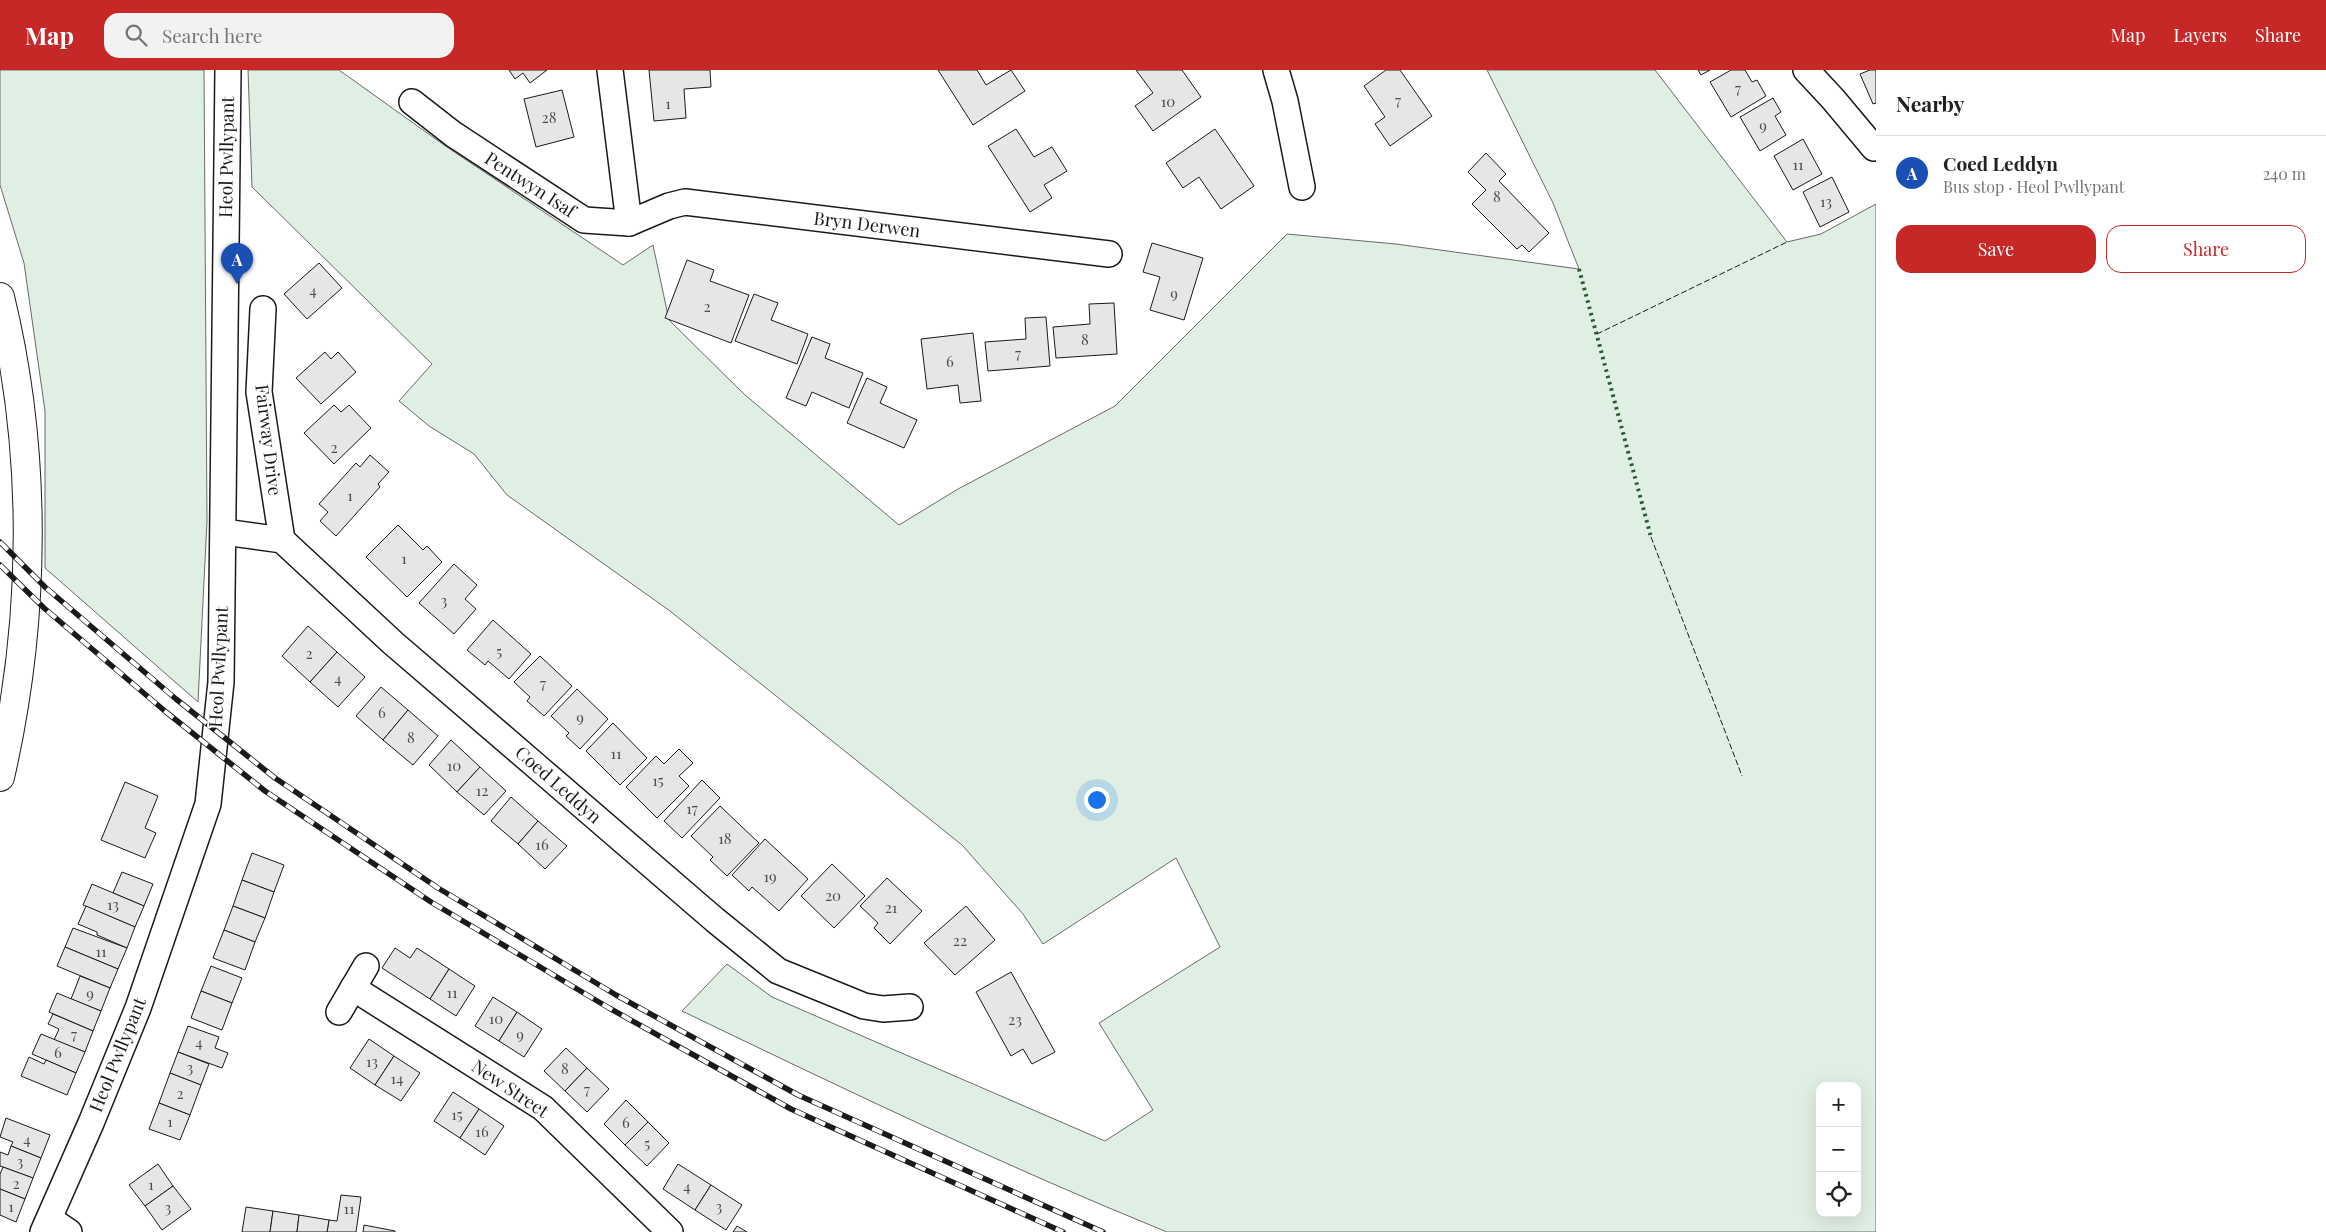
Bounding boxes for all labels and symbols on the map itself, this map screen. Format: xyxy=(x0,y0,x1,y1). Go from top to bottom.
house number: 7 xyxy=(1735,78,1741,98)
house number: 7 xyxy=(1395,90,1401,110)
house number: 10 xyxy=(1161,91,1175,111)
house number: 1 xyxy=(665,93,671,113)
street label: Heol Pwllypant xyxy=(213,95,239,218)
house number: 28 xyxy=(542,107,557,127)
house number: 9 xyxy=(1759,115,1767,135)
street label: Pentwyn Isaf xyxy=(481,146,582,224)
house number: 11 xyxy=(1792,154,1804,174)
house number: 8 xyxy=(1493,186,1501,206)
house number: 13 xyxy=(1820,191,1832,211)
street label: Bryn Derwen xyxy=(812,206,922,242)
pin: A xyxy=(221,243,253,284)
house number: 4 xyxy=(309,280,317,300)
house number: 9 xyxy=(1170,283,1178,303)
house number: 2 xyxy=(703,296,711,316)
house number: 8 xyxy=(1081,329,1089,349)
house number: 7 xyxy=(1015,343,1021,363)
house number: 6 xyxy=(946,351,954,371)
street label: Fairway Drive xyxy=(250,383,288,497)
house number: 2 xyxy=(330,437,338,457)
house number: 1 xyxy=(347,485,353,505)
house number: 1 xyxy=(401,548,407,568)
house number: 3 xyxy=(441,590,448,610)
street label: Heol Pwllypant xyxy=(203,605,233,728)
house number: 5 xyxy=(496,641,502,661)
house number: 2 xyxy=(305,643,313,663)
house number: 4 xyxy=(334,668,342,688)
house number: 7 xyxy=(540,673,546,693)
house number: 6 xyxy=(378,702,386,722)
house number: 9 xyxy=(576,707,584,727)
house number: 8 xyxy=(407,727,415,747)
street label: Coed Leddyn xyxy=(511,740,607,828)
house number: 11 xyxy=(610,743,622,763)
house number: 10 xyxy=(447,755,461,775)
house number: 15 xyxy=(652,770,664,790)
house number: 12 xyxy=(476,780,488,800)
your location xyxy=(1084,787,1110,813)
house number: 17 xyxy=(686,798,698,818)
house number: 18 xyxy=(718,828,732,848)
house number: 16 xyxy=(535,834,549,854)
house number: 19 xyxy=(763,866,777,886)
house number: 20 xyxy=(825,885,841,905)
house number: 13 xyxy=(107,894,119,914)
house number: 21 xyxy=(885,897,898,917)
house number: 22 xyxy=(953,930,967,950)
house number: 11 xyxy=(95,941,107,961)
house number: 11 xyxy=(446,982,458,1002)
house number: 9 xyxy=(86,983,94,1003)
street label: Heol Pwllypant xyxy=(83,993,151,1115)
house number: 10 xyxy=(489,1008,503,1028)
house number: 23 xyxy=(1008,1009,1022,1029)
house number: 7 xyxy=(71,1024,77,1044)
house number: 9 xyxy=(516,1024,524,1044)
house number: 4 xyxy=(195,1032,203,1052)
house number: 6 xyxy=(54,1042,62,1062)
house number: 13 xyxy=(366,1051,378,1071)
street label: New Street xyxy=(468,1054,554,1123)
house number: 3 xyxy=(187,1057,194,1077)
house number: 8 xyxy=(561,1058,569,1078)
house number: 14 xyxy=(391,1068,403,1088)
house number: 7 xyxy=(584,1079,590,1099)
house number: 2 xyxy=(176,1083,184,1103)
house number: 15 xyxy=(451,1104,463,1124)
house number: 1 xyxy=(167,1111,173,1131)
house number: 6 xyxy=(622,1112,630,1132)
house number: 16 xyxy=(475,1121,489,1141)
house number: 4 xyxy=(23,1129,31,1149)
house number: 5 xyxy=(644,1133,650,1153)
house number: 3 xyxy=(17,1151,24,1171)
house number: 2 xyxy=(12,1173,20,1193)
house number: 1 xyxy=(148,1174,154,1194)
house number: 4 xyxy=(683,1176,691,1196)
house number: 1 xyxy=(8,1196,14,1216)
house number: 3 xyxy=(716,1196,723,1216)
house number: 3 xyxy=(165,1197,172,1217)
house number: 11 xyxy=(343,1198,355,1218)

